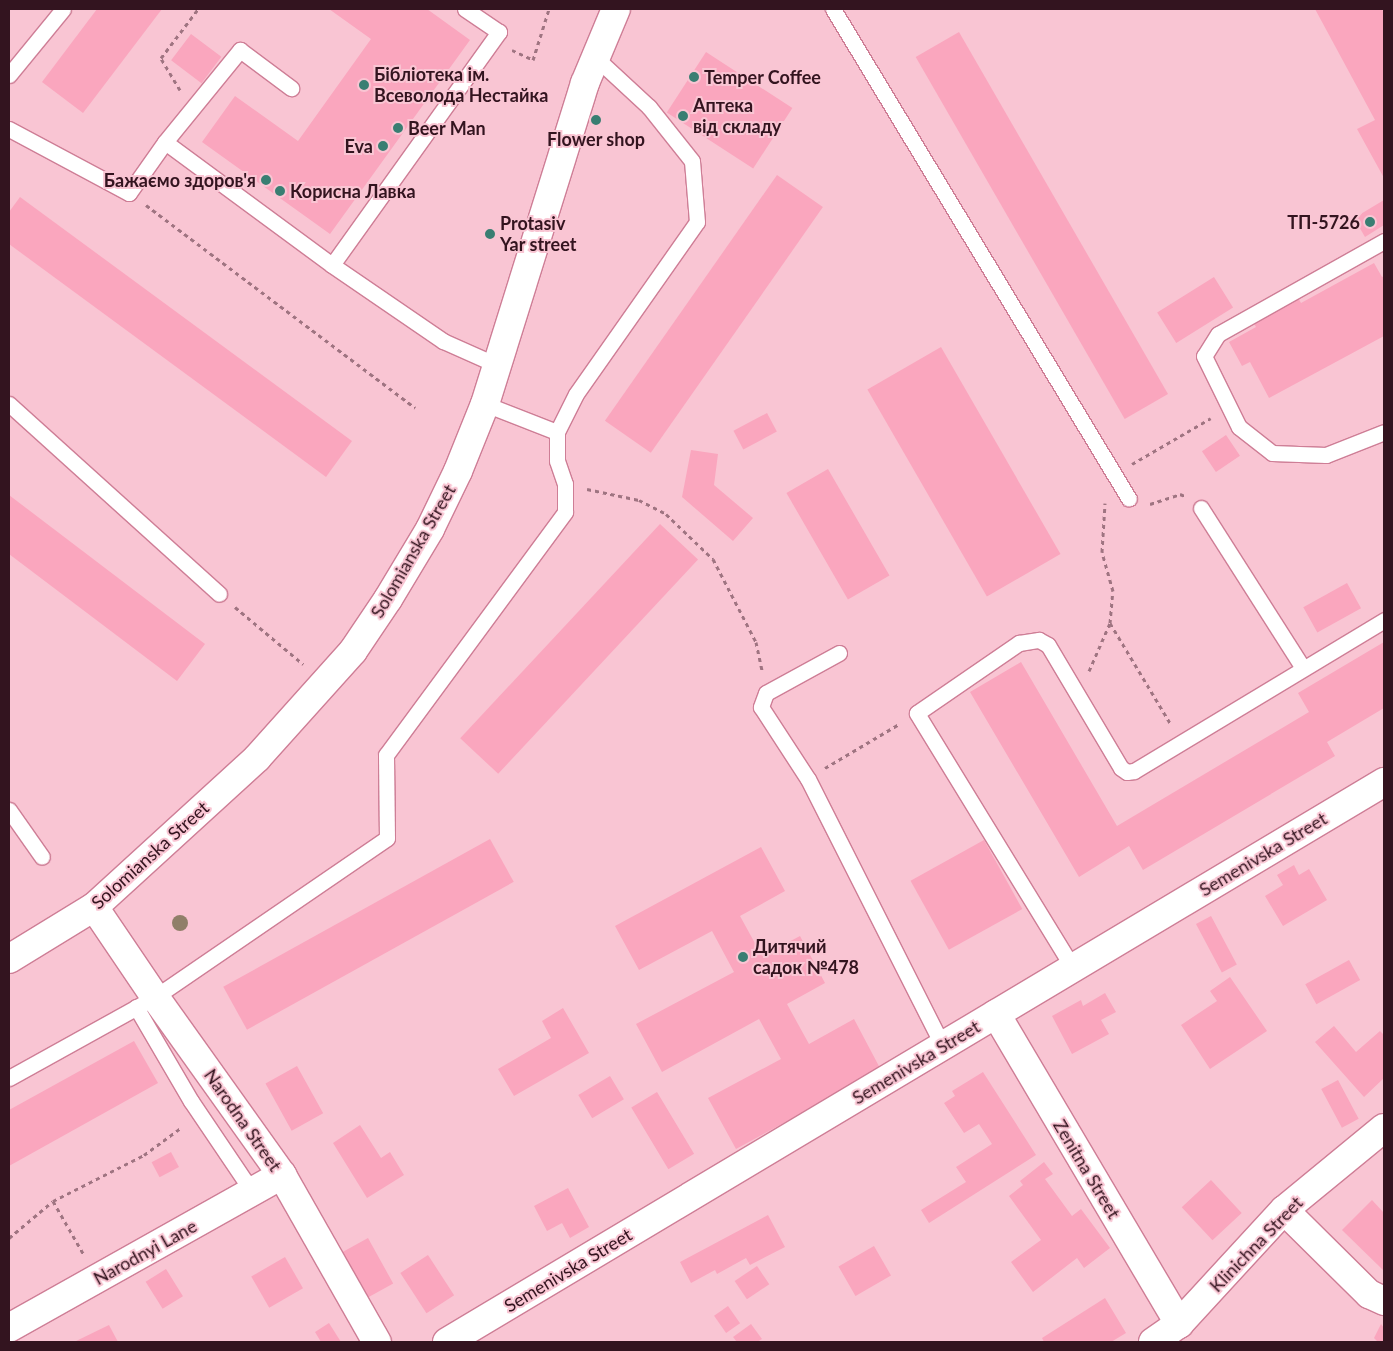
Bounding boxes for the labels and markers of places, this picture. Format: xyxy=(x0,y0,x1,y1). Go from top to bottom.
place label: Бібліотека ім. Всеволода Нестайка xyxy=(374,64,548,106)
place label: Temper Coffee xyxy=(704,66,821,88)
marker: Temper Coffee xyxy=(688,71,700,83)
marker: Бібліотека ім. Всеволода Нестайка xyxy=(358,79,370,91)
place label: Аптека від складу xyxy=(693,95,781,138)
marker: Аптека від складу xyxy=(677,110,689,122)
marker: Flower shop xyxy=(590,114,602,126)
place label: Beer Man xyxy=(408,117,486,139)
marker: Beer Man xyxy=(392,122,404,134)
place label: Flower shop xyxy=(547,128,645,150)
place label: Eva xyxy=(345,135,373,157)
marker: Eva xyxy=(377,140,389,152)
place label: Бажаємо здоров'я xyxy=(104,169,256,191)
marker: Бажаємо здоров'я xyxy=(260,174,272,186)
place label: Корисна Лавка xyxy=(290,180,416,202)
marker: Корисна Лавка xyxy=(274,185,286,197)
place label: ТП-5726 xyxy=(1287,211,1360,233)
place label: Protasiv Yar street xyxy=(500,213,577,255)
marker: ТП-5726 xyxy=(1364,216,1376,228)
marker: Protasiv Yar street xyxy=(484,228,496,240)
place label: Дитячий садок №478 xyxy=(753,936,859,979)
marker: Дитячий садок №478 xyxy=(737,951,749,963)

